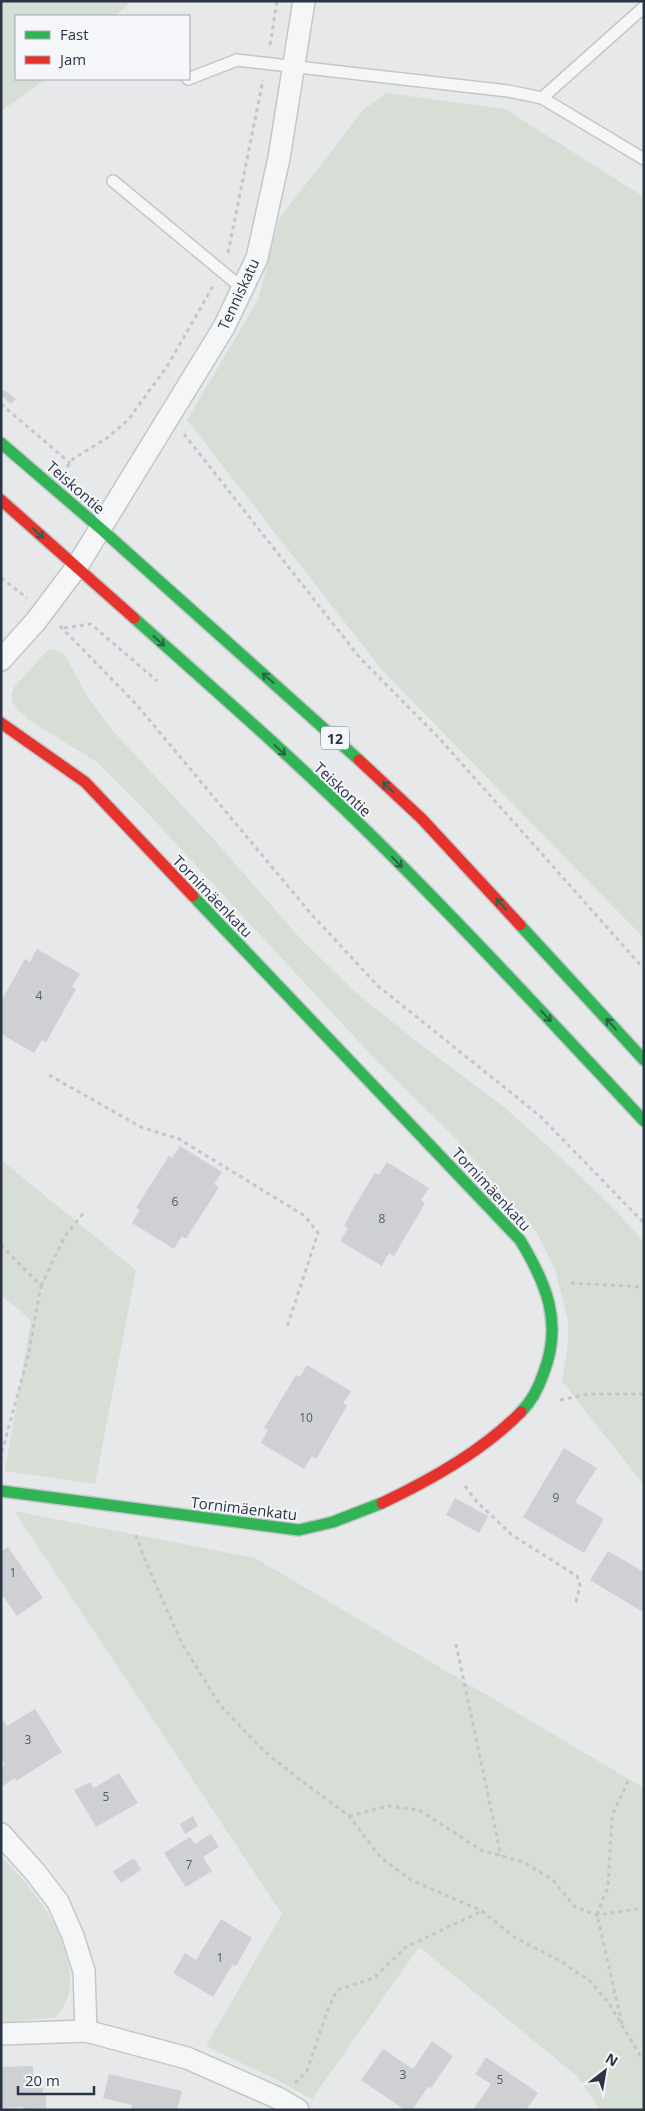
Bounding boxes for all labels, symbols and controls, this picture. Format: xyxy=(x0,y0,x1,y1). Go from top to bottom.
legend xyxy=(15,15,190,80)
text: Fast xyxy=(60,24,89,44)
text: Jam xyxy=(58,49,86,69)
street label: Tenniskatu xyxy=(213,255,263,333)
street label: Teiskontie xyxy=(43,456,109,518)
one-way arrow xyxy=(31,527,44,539)
one-way arrow xyxy=(152,635,165,646)
one-way arrow xyxy=(262,672,275,684)
road number: 12 xyxy=(321,726,349,750)
one-way arrow xyxy=(273,744,286,756)
street label: Teiskontie xyxy=(310,757,376,821)
one-way arrow xyxy=(382,781,395,793)
street label: Tornimäenkatu xyxy=(169,851,257,941)
one-way arrow xyxy=(391,856,403,868)
one-way arrow xyxy=(495,898,507,911)
house number: 4 xyxy=(36,987,43,1004)
one-way arrow xyxy=(540,1010,552,1022)
one-way arrow xyxy=(605,1017,617,1030)
street label: Tornimäenkatu xyxy=(448,1143,536,1235)
house number: 6 xyxy=(172,1193,179,1210)
house number: 8 xyxy=(379,1210,386,1227)
house number: 10 xyxy=(299,1409,313,1426)
house number: 9 xyxy=(553,1489,560,1506)
street label: Tornimäenkatu xyxy=(190,1492,298,1524)
house number: 1 xyxy=(10,1564,16,1581)
house number: 3 xyxy=(25,1731,32,1748)
house number: 5 xyxy=(103,1788,110,1805)
house number: 7 xyxy=(186,1856,193,1873)
house number: 1 xyxy=(217,1949,223,1966)
north arrow xyxy=(580,2046,630,2096)
text: N xyxy=(602,2048,622,2071)
scale bar xyxy=(18,2064,94,2096)
house number: 3 xyxy=(400,2066,407,2083)
text: 20 m xyxy=(25,2070,60,2090)
house number: 5 xyxy=(497,2071,504,2088)

